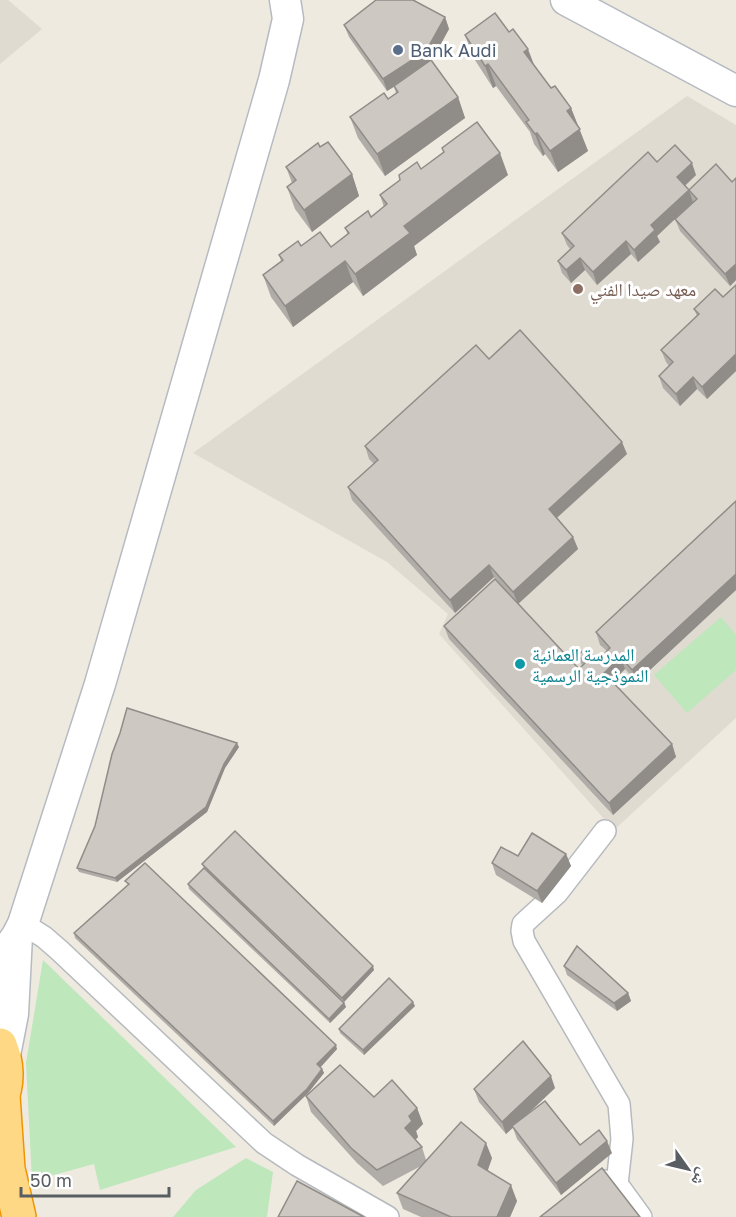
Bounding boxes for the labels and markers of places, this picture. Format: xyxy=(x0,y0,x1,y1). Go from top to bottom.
place label: Bank Audi xyxy=(410,39,496,61)
marker: Bank Audi xyxy=(391,43,405,57)
place label: معهد صيدا الفني xyxy=(590,278,696,305)
marker: معهد صيدا الفني xyxy=(571,282,585,296)
place label: المدرسة العمانية النموذجية الرسمية xyxy=(532,643,649,686)
marker: المدرسة العمانية النموذجية الرسمية xyxy=(513,657,527,671)

